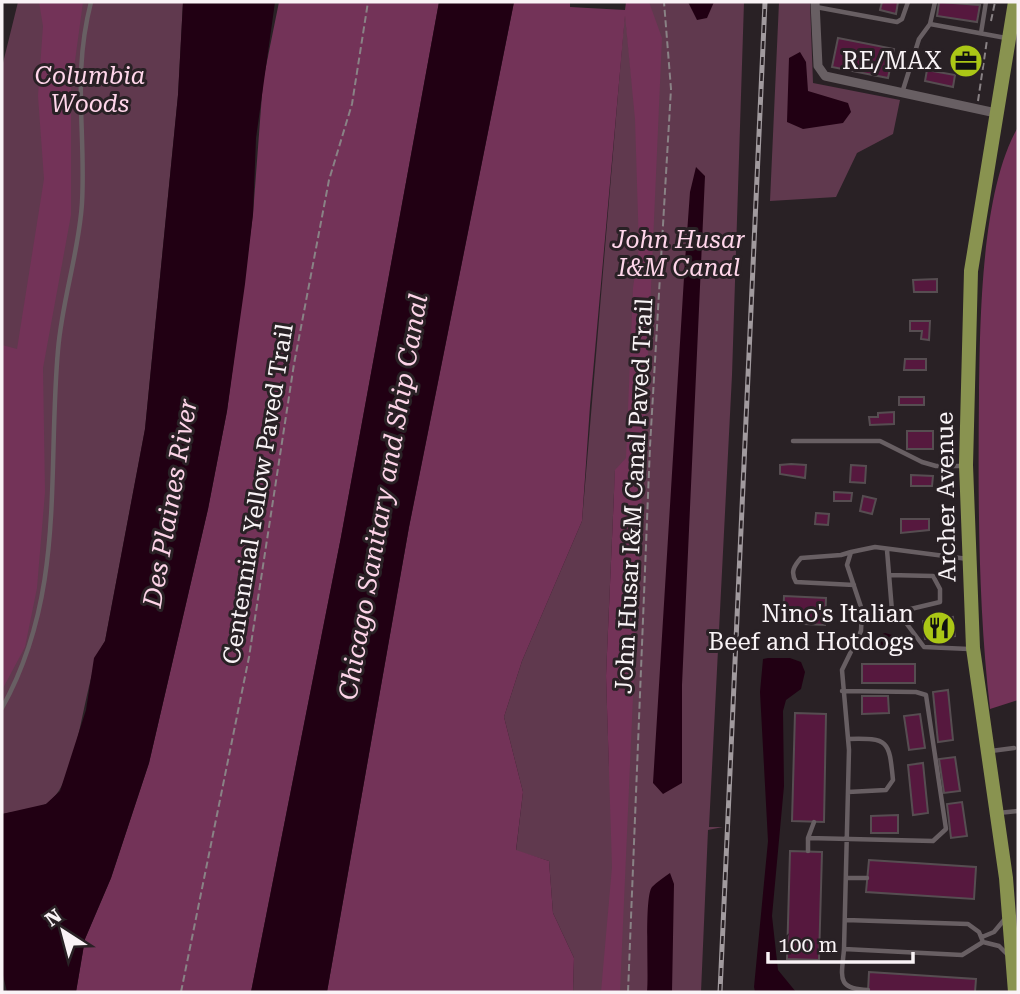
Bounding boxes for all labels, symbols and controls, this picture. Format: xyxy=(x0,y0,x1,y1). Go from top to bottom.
office icon: RE/MAX xyxy=(947,42,985,80)
place label: RE/MAX xyxy=(842,47,942,75)
park label: Columbia Woods xyxy=(35,62,145,118)
park label: John Husar I&M Canal xyxy=(612,226,745,282)
water label: Chicago Sanitary and Ship Canal xyxy=(332,292,434,702)
street label: John Husar I&M Canal Paved Trail xyxy=(610,297,658,695)
street label: Centennial Yellow Paved Trail xyxy=(217,322,299,666)
water label: Des Plaines River xyxy=(137,396,203,611)
street label: Archer Avenue xyxy=(931,412,961,582)
place label: Nino's Italian Beef and Hotdogs xyxy=(708,600,914,656)
restaurant icon: Nino's Italian Beef and Hotdogs xyxy=(920,609,958,647)
north arrow xyxy=(28,896,98,966)
text: N xyxy=(41,904,66,931)
scale bar xyxy=(768,920,913,964)
text: 100 m xyxy=(778,933,838,957)

